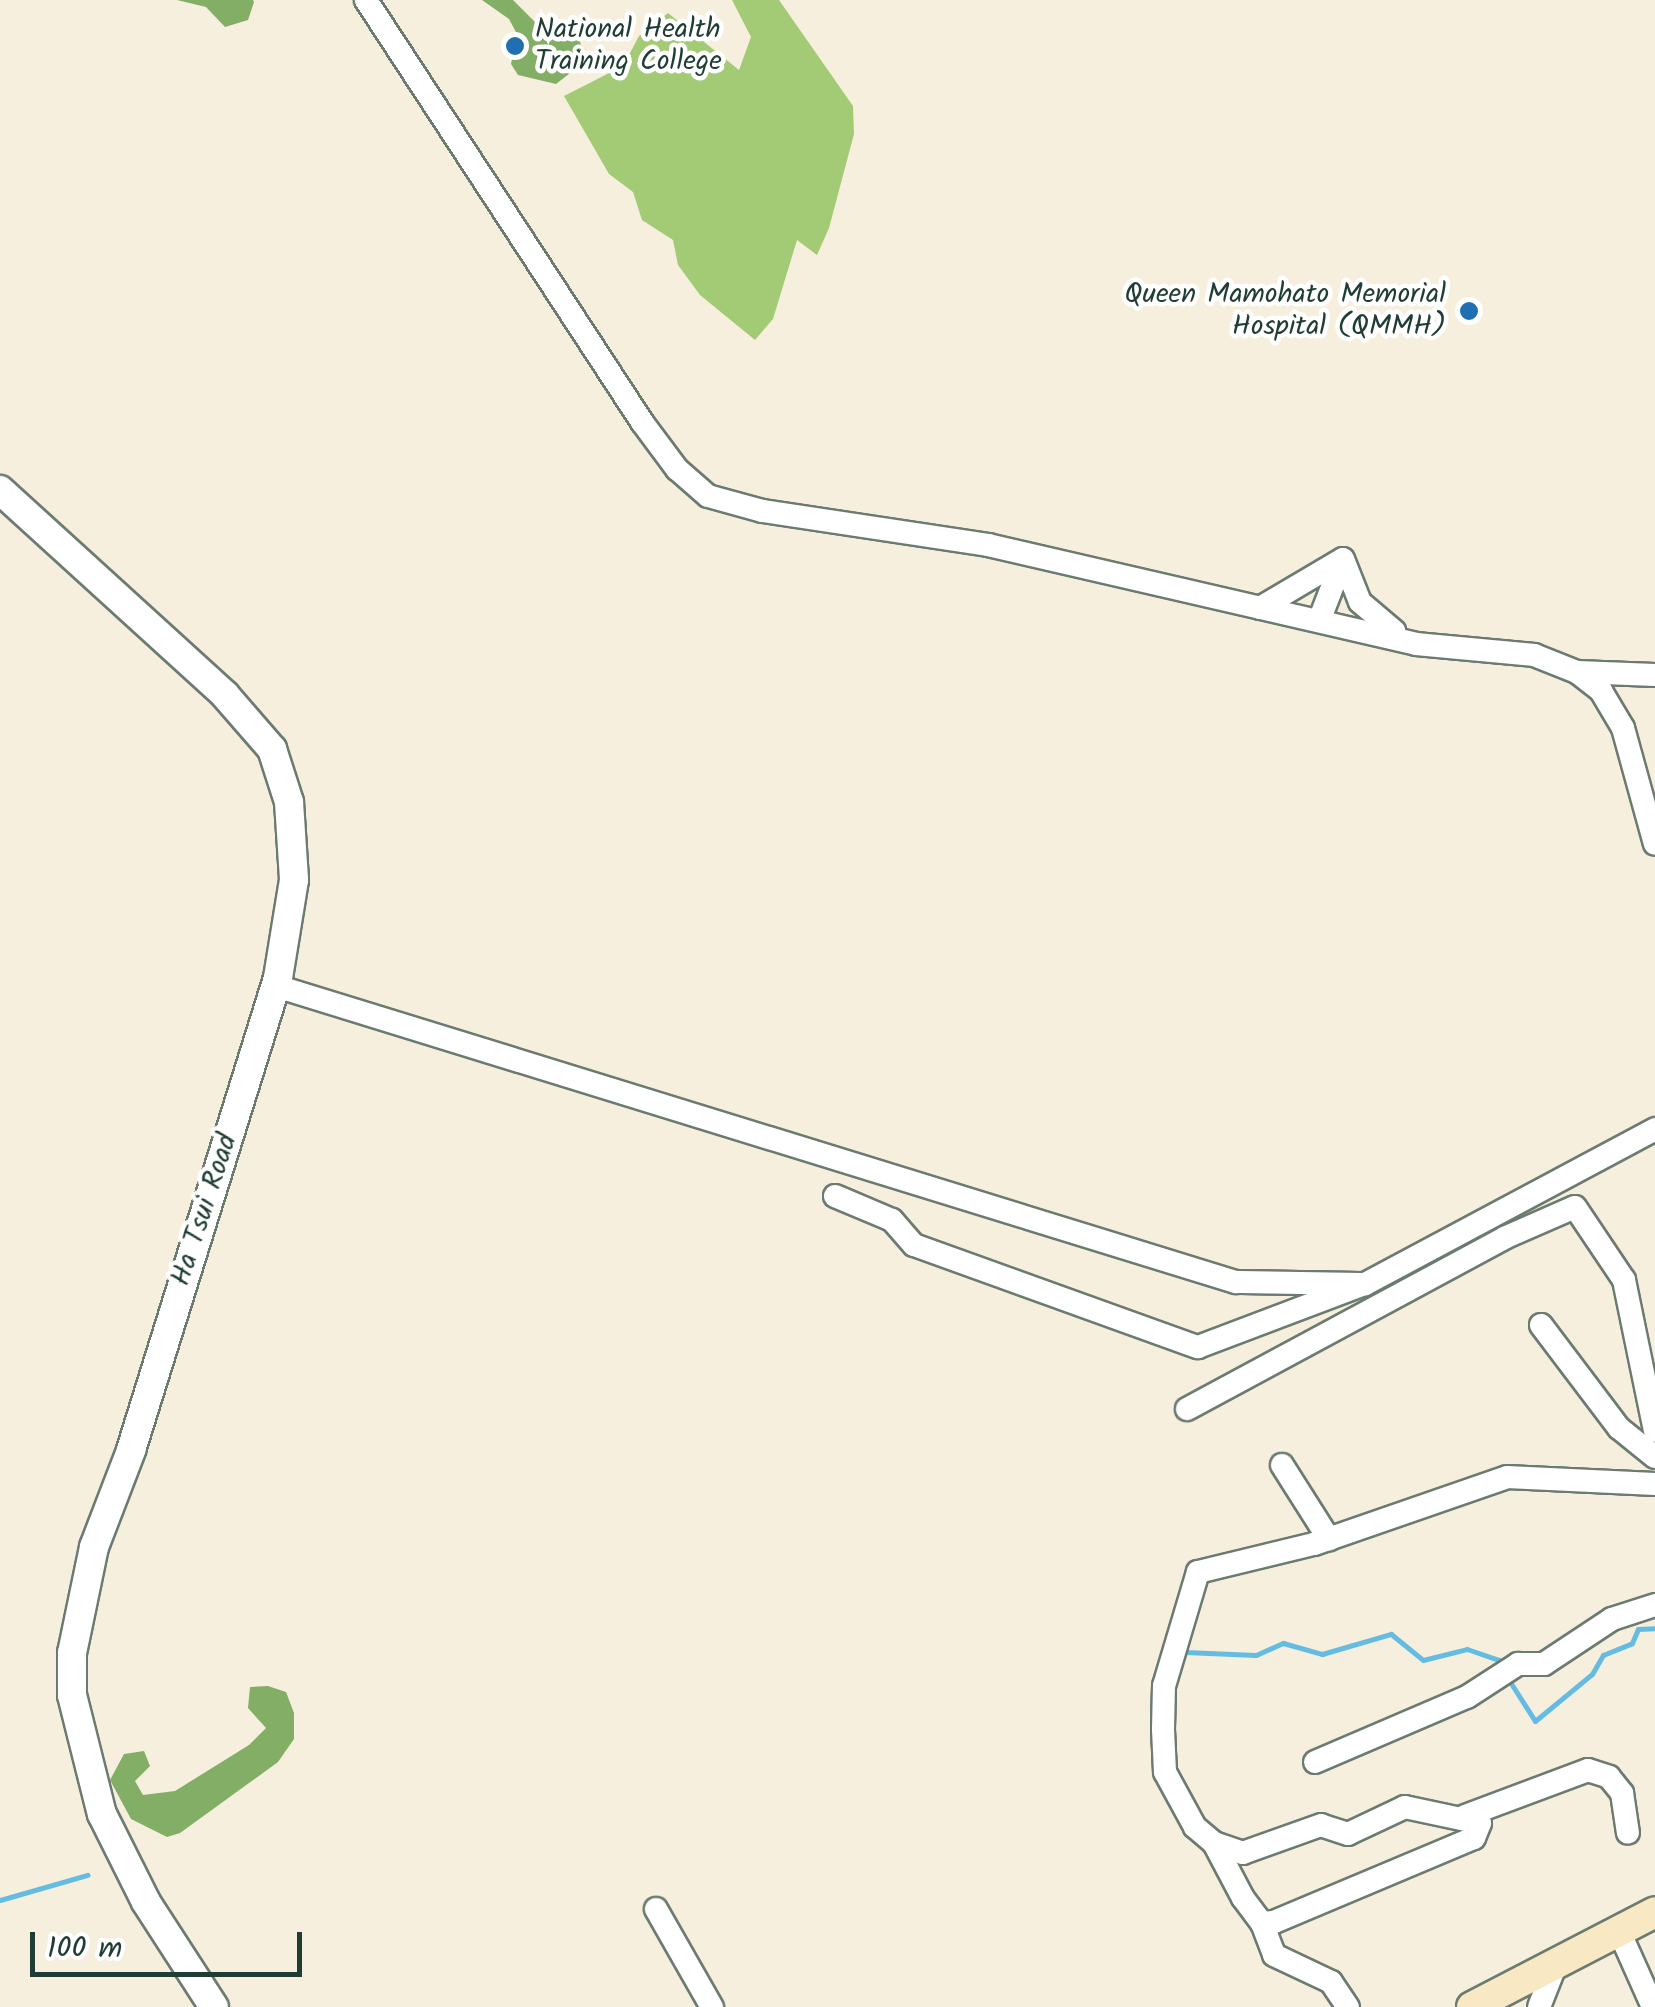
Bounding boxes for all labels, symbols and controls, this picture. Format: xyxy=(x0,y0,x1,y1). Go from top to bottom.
place label: National Health Training College xyxy=(535,13,722,79)
marker: National Health Training College xyxy=(504,35,526,57)
place label: Queen Mamohato Memorial Hospital (QMMH) xyxy=(1125,278,1446,344)
marker: Queen Mamohato Memorial Hospital (QMMH) xyxy=(1456,298,1482,324)
street label: Ha Tsui Road xyxy=(165,1130,245,1290)
scale bar xyxy=(35,1912,308,1974)
text: 100 m xyxy=(47,1925,122,1973)

